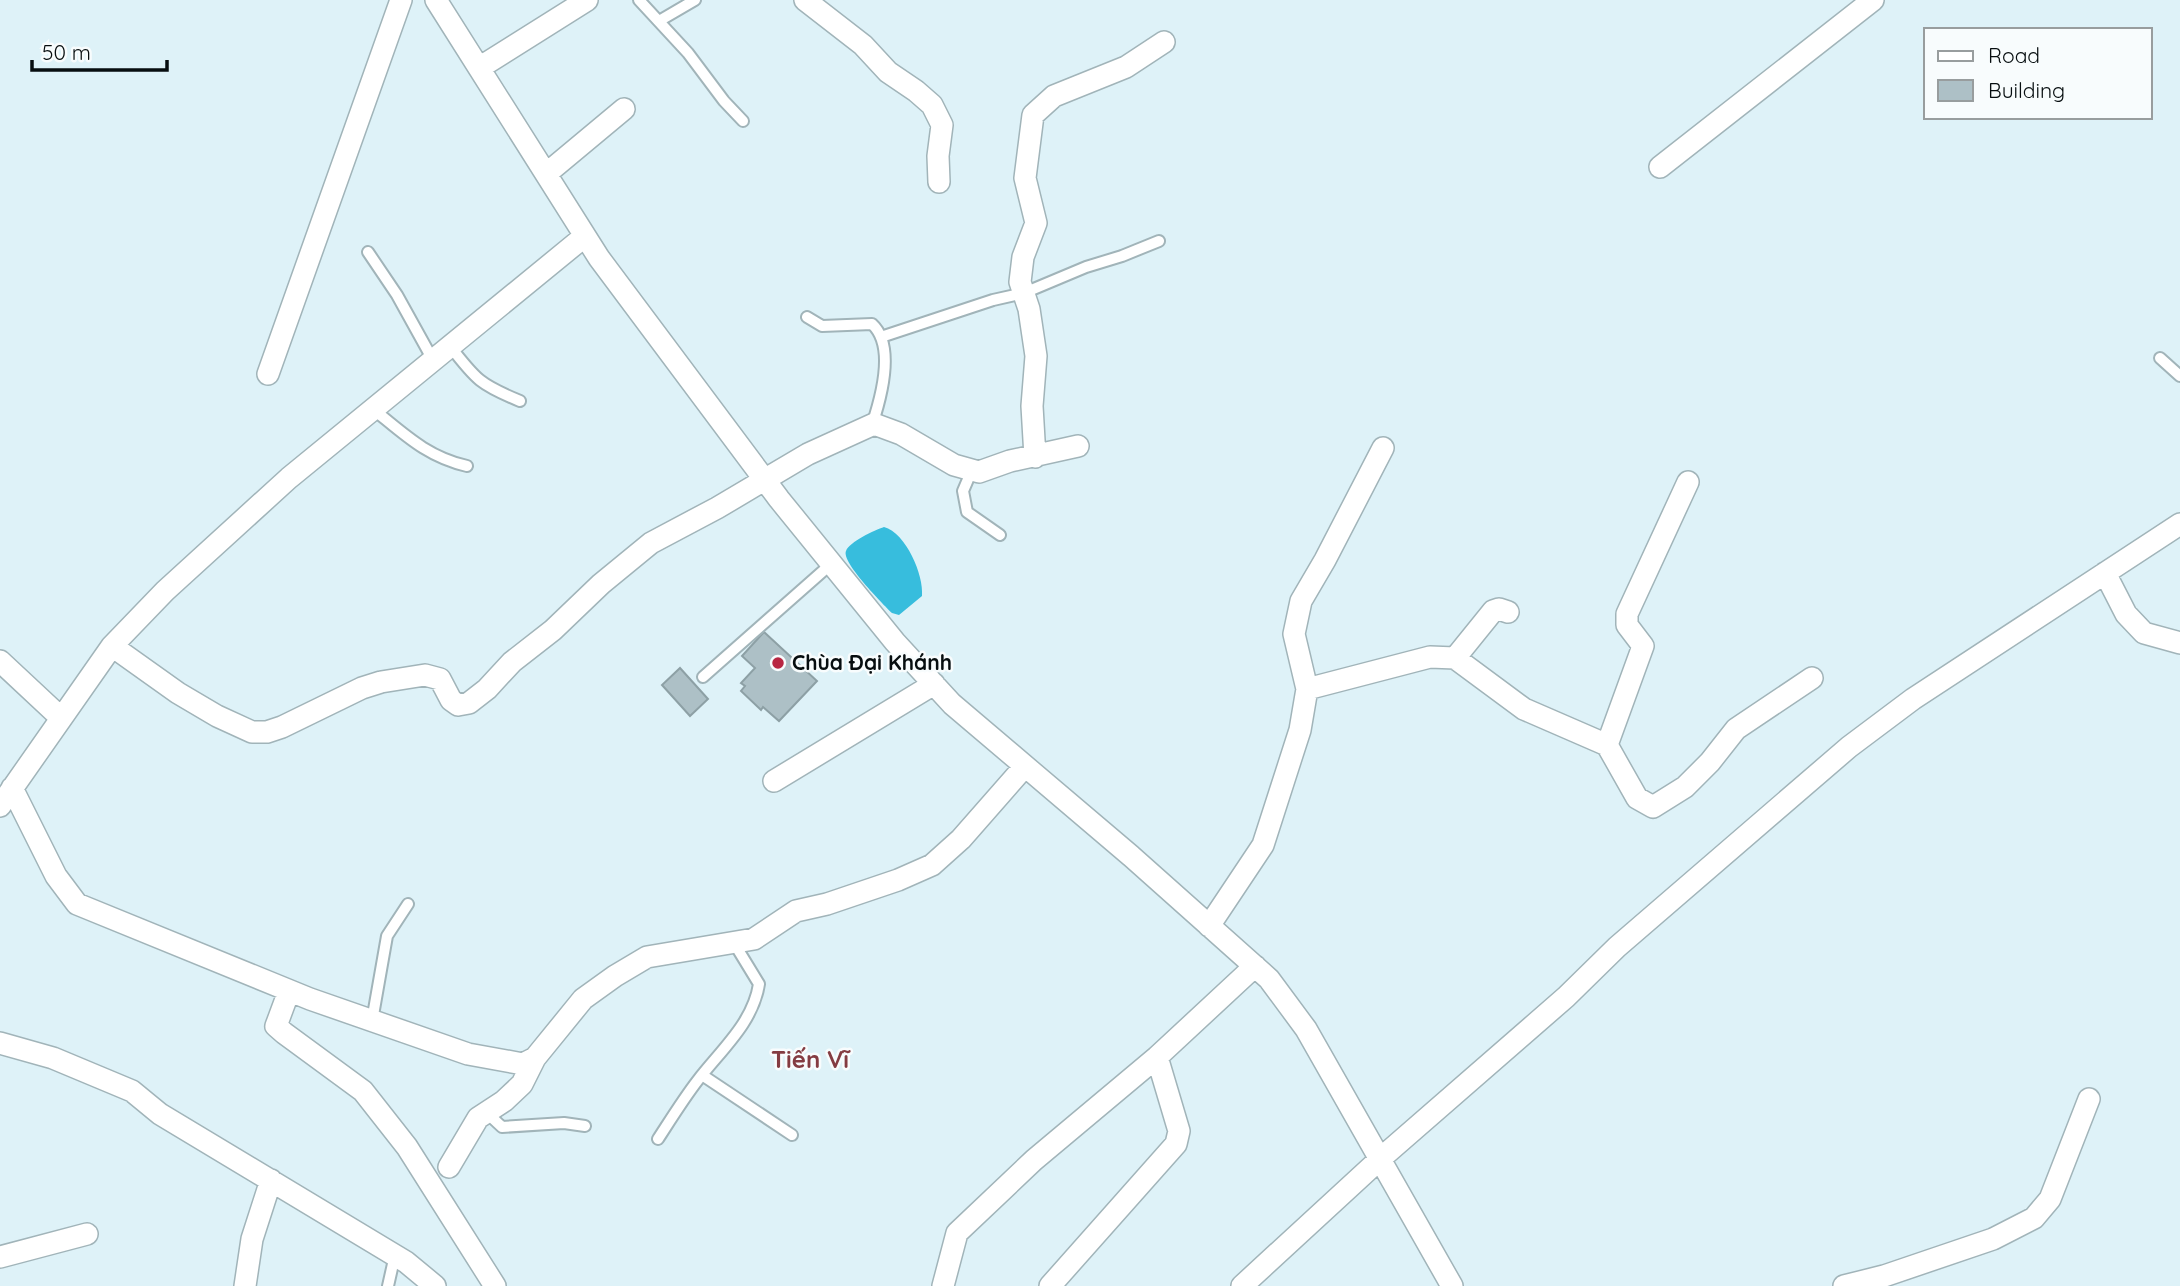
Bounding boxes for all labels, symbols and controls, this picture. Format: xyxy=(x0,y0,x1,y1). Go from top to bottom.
scale bar xyxy=(32,28,166,72)
legend xyxy=(1924,28,2152,119)
text: 50 m xyxy=(42,39,91,65)
text: Road xyxy=(1988,42,2040,68)
text: Building xyxy=(1988,77,2065,103)
place label: Chùa Đại Khánh xyxy=(792,649,952,675)
marker: Chùa Đại Khánh xyxy=(770,655,786,671)
district label: Tiến Vĩ xyxy=(771,1044,851,1074)

